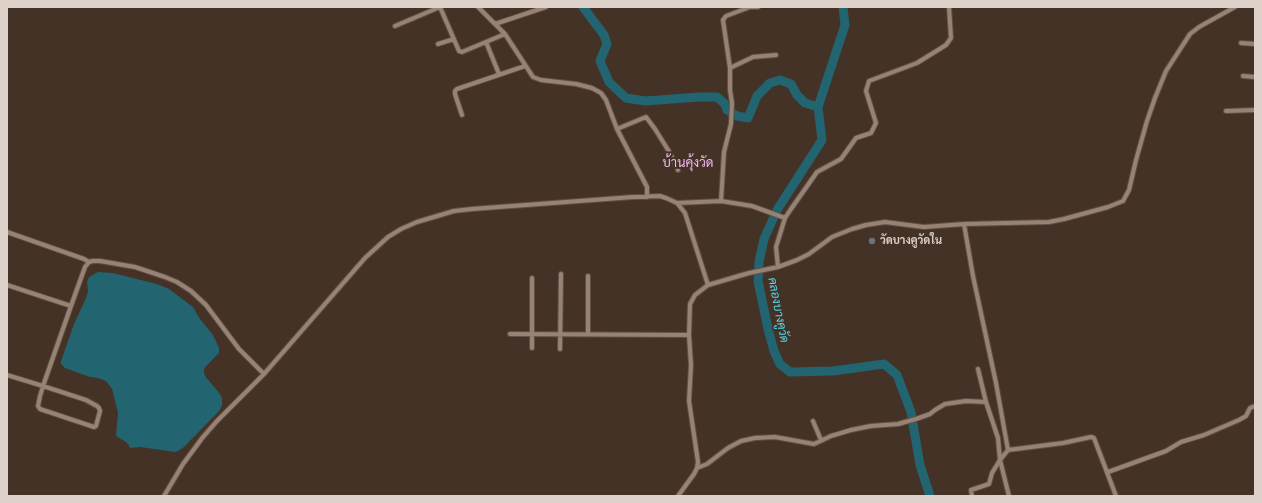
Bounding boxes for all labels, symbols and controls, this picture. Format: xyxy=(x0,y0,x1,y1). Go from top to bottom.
district label: บ้านคุ้งวัด xyxy=(662,155,714,171)
place label: วัดบางคูวัดใน xyxy=(880,234,942,248)
marker: วัดบางคูวัดใน xyxy=(867,236,877,246)
water label: คลองบางคูวัด xyxy=(765,276,791,344)

